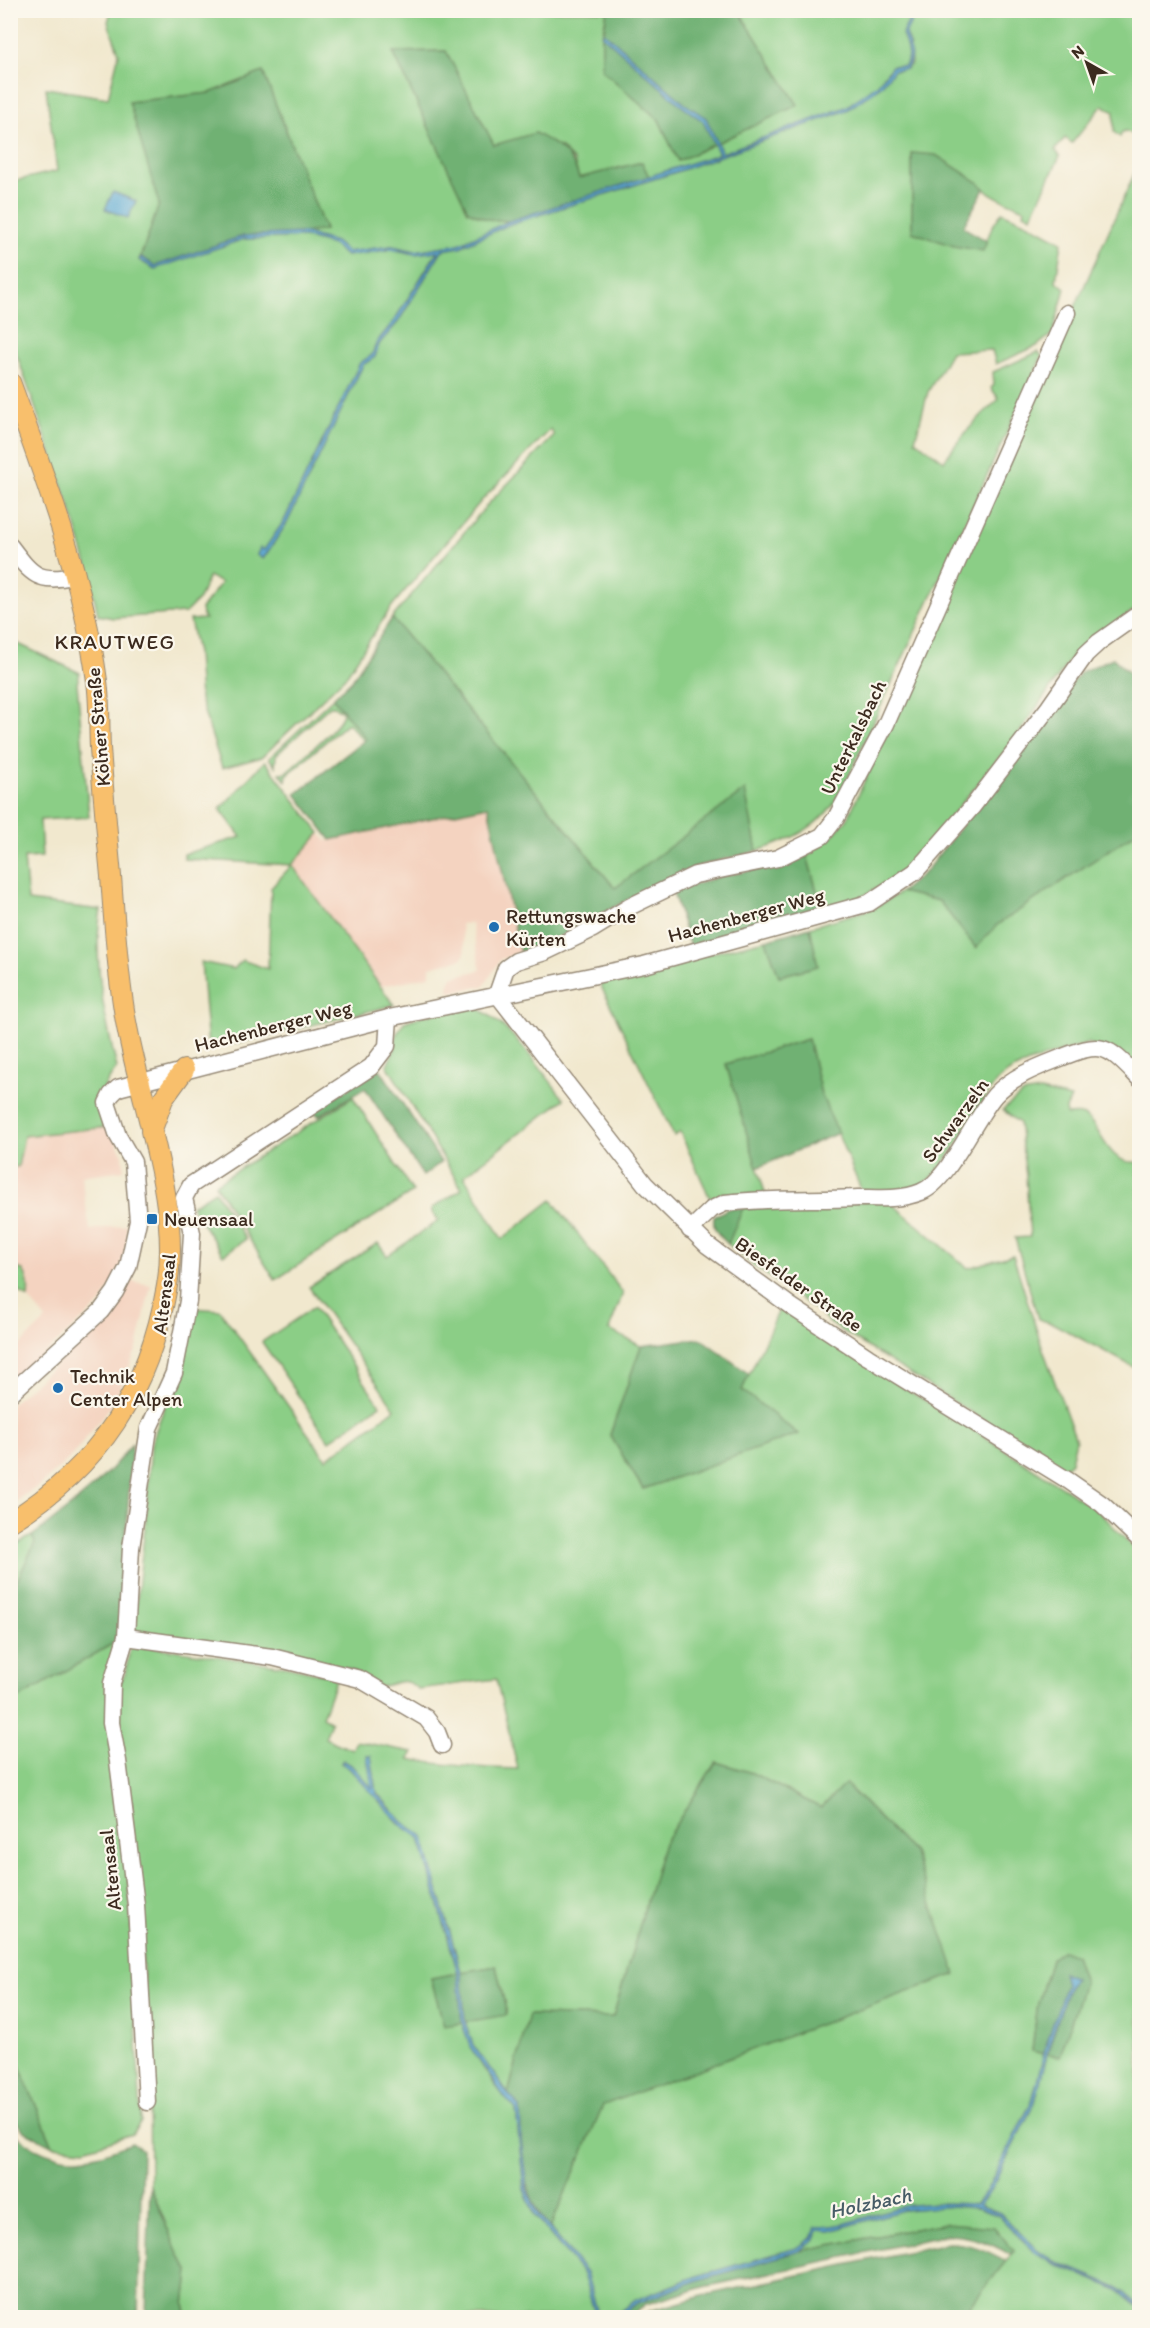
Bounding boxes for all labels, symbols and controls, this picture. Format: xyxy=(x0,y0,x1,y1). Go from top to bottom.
north arrow xyxy=(1057,33,1117,93)
text: N xyxy=(1067,41,1088,63)
district label: KRAUTWEG xyxy=(55,629,176,654)
street label: Kölner Straße xyxy=(81,667,115,787)
street label: Unterkalsbach xyxy=(815,675,891,798)
street label: Hachenberger Weg xyxy=(665,882,828,947)
place label: Rettungswache Kürten xyxy=(506,904,636,951)
marker: Rettungswache Kürten xyxy=(487,920,501,934)
street label: Hachenberger Weg xyxy=(192,995,355,1057)
street label: Schwarzeln xyxy=(916,1073,994,1167)
place label: Neuensaal xyxy=(164,1207,254,1231)
marker: Neuensaal xyxy=(145,1212,159,1226)
street label: Biesfelder Straße xyxy=(731,1231,867,1337)
street label: Altensaal xyxy=(147,1252,181,1336)
place label: Technik Center Alpen xyxy=(70,1364,182,1411)
marker: Technik Center Alpen xyxy=(51,1381,65,1395)
street label: Altensaal xyxy=(94,1828,126,1912)
water label: Holzbach xyxy=(827,2182,913,2223)

